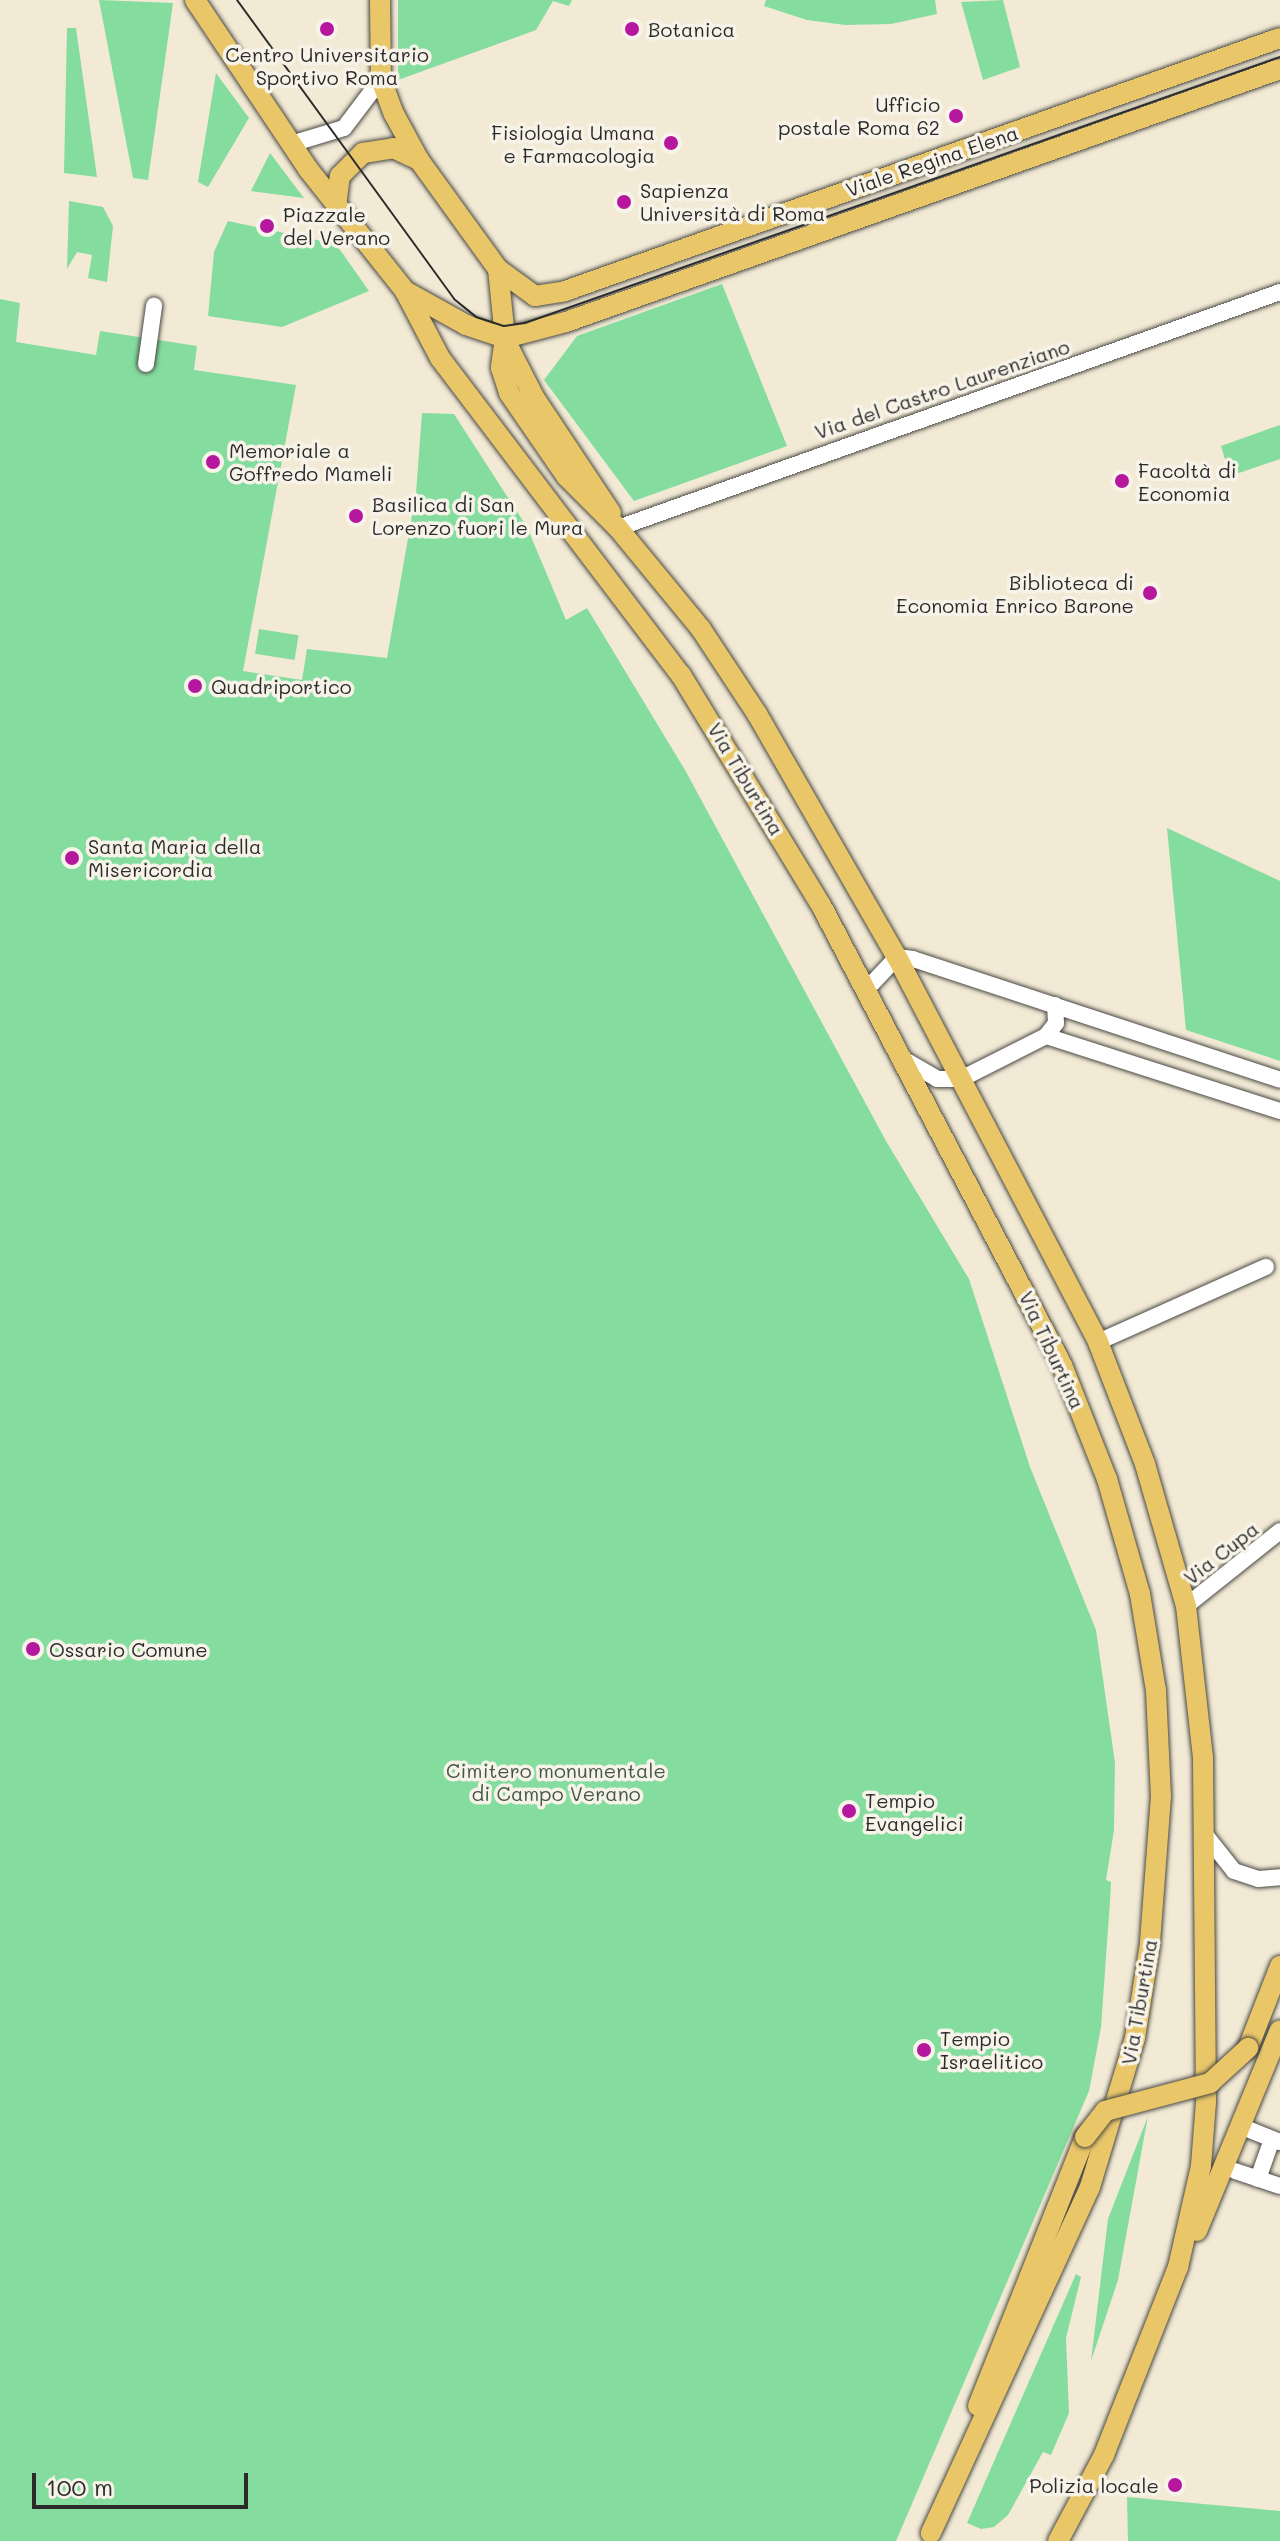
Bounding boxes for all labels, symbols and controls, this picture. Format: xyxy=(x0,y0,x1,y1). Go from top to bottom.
place label: Botanica xyxy=(648,17,735,41)
marker: Centro Universitario Sportivo Roma xyxy=(318,20,336,38)
marker: Botanica xyxy=(623,20,641,38)
place label: Centro Universitario Sportivo Roma xyxy=(225,42,429,89)
place label: Ufficio postale Roma 62 xyxy=(778,92,940,139)
marker: Ufficio postale Roma 62 xyxy=(947,107,965,125)
place label: Fisiologia Umana e Farmacologia xyxy=(491,120,655,167)
street label: Viale Regina Elena xyxy=(843,120,1021,202)
marker: Fisiologia Umana e Farmacologia xyxy=(662,134,680,152)
place label: Sapienza Università di Roma xyxy=(640,178,825,225)
marker: Sapienza Università di Roma xyxy=(615,193,633,211)
place label: Piazzale del Verano xyxy=(283,202,390,249)
marker: Piazzale del Verano xyxy=(258,217,276,235)
street label: Via del Castro Laurenziano xyxy=(811,334,1073,444)
place label: Memoriale a Goffredo Mameli xyxy=(229,438,392,485)
marker: Memoriale a Goffredo Mameli xyxy=(204,453,222,471)
place label: Facoltà di Economia xyxy=(1138,458,1237,505)
marker: Facoltà di Economia xyxy=(1113,472,1131,490)
place label: Basilica di San Lorenzo fuori le Mura xyxy=(372,492,584,539)
marker: Basilica di San Lorenzo fuori le Mura xyxy=(347,507,365,525)
place label: Biblioteca di Economia Enrico Barone xyxy=(896,570,1134,617)
marker: Biblioteca di Economia Enrico Barone xyxy=(1141,584,1159,602)
place label: Quadriportico xyxy=(211,674,352,698)
marker: Quadriportico xyxy=(186,677,204,695)
street label: Via Tiburtina xyxy=(703,718,789,840)
place label: Santa Maria della Misericordia xyxy=(88,834,261,881)
marker: Santa Maria della Misericordia xyxy=(63,849,81,867)
street label: Via Tiburtina xyxy=(1014,1287,1090,1413)
street label: Via Cupa xyxy=(1179,1516,1263,1590)
place label: Ossario Comune xyxy=(49,1637,208,1661)
marker: Ossario Comune xyxy=(24,1640,42,1658)
park label: Cimitero monumentale di Campo Verano xyxy=(446,1759,666,1806)
place label: Tempio Evangelici xyxy=(865,1788,964,1835)
marker: Tempio Evangelici xyxy=(840,1802,858,1820)
street label: Via Tiburtina xyxy=(1116,1937,1162,2067)
place label: Tempio Israelitico xyxy=(940,2026,1043,2073)
marker: Tempio Israelitico xyxy=(915,2041,933,2059)
scale bar xyxy=(36,2457,252,2507)
text: 100 m xyxy=(46,2471,113,2502)
place label: Polizia locale xyxy=(1029,2473,1159,2497)
marker: Polizia locale xyxy=(1166,2476,1184,2494)

